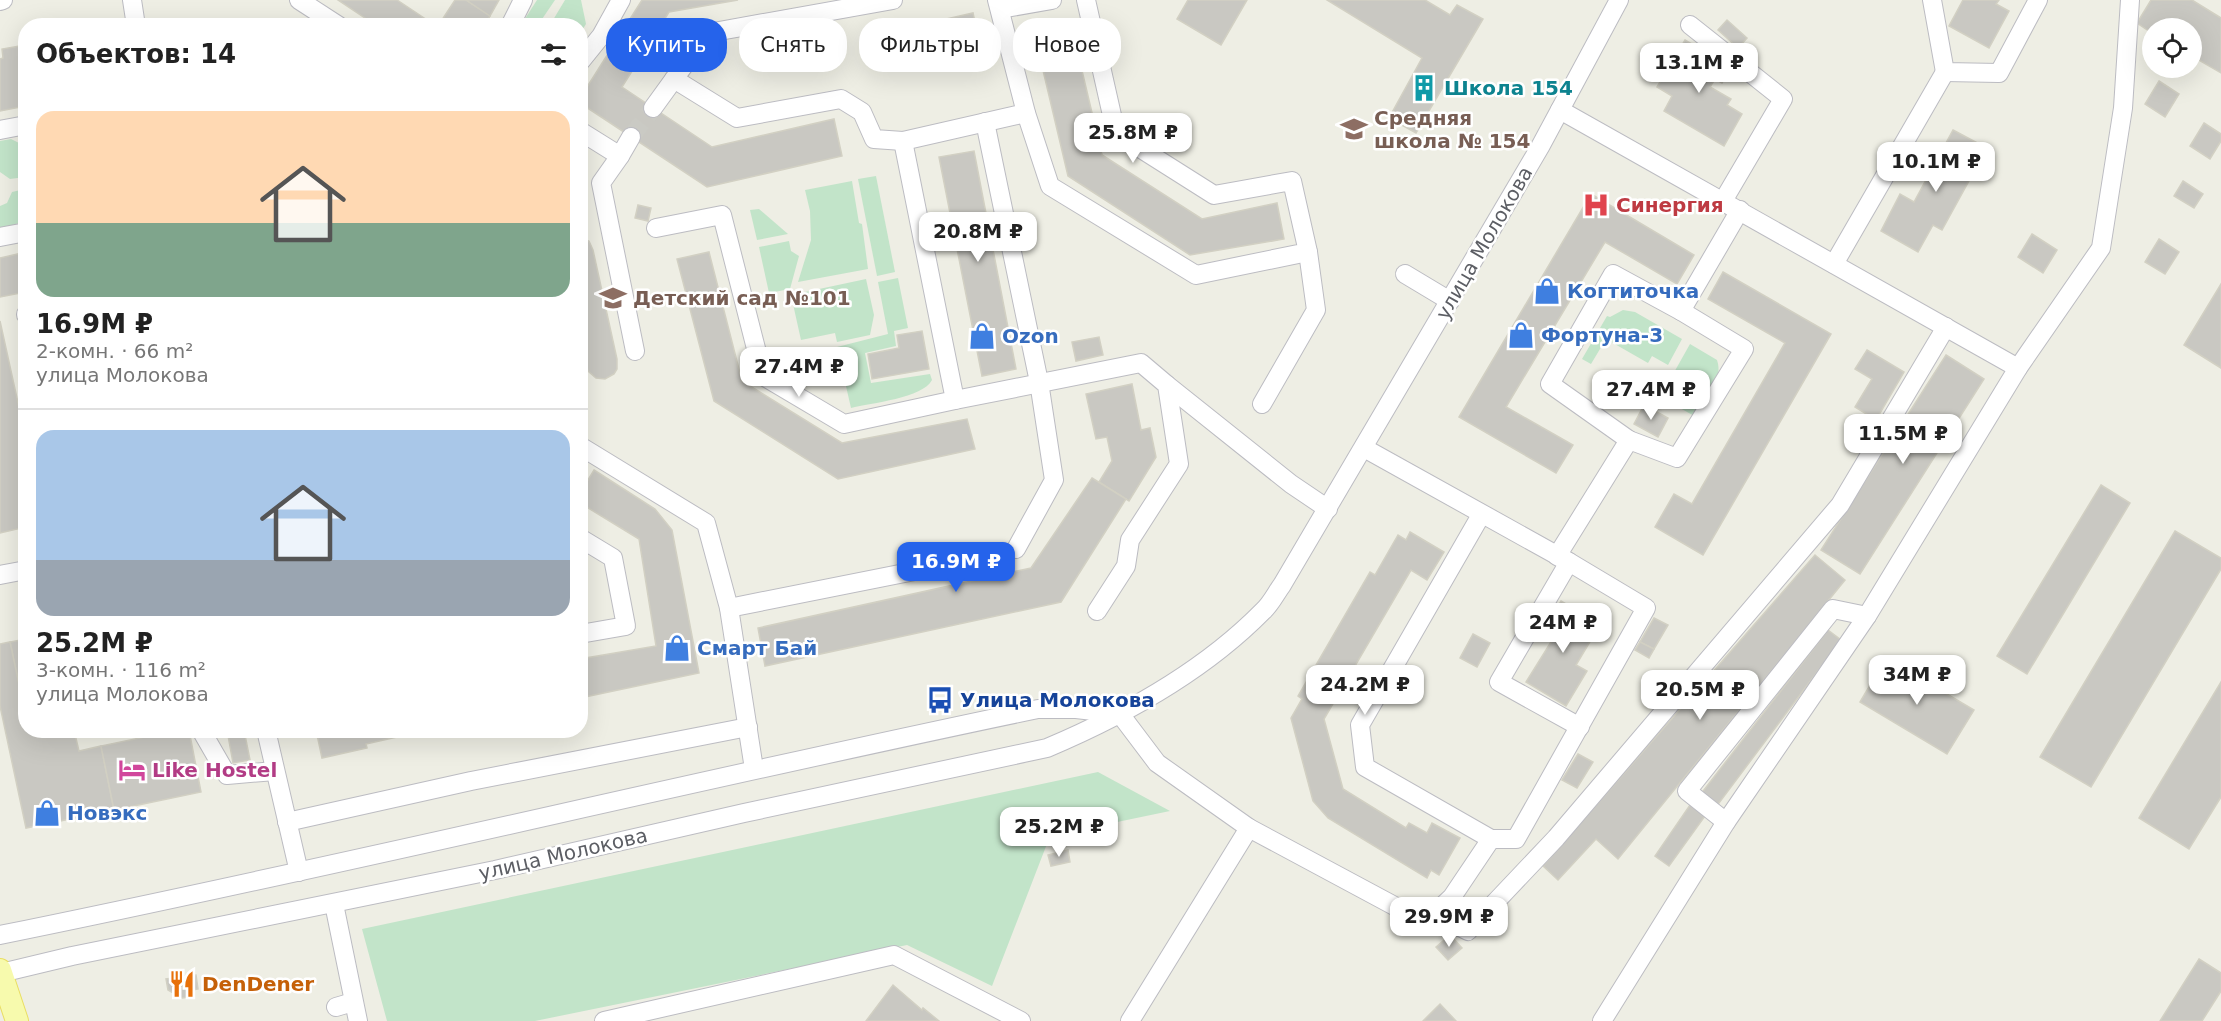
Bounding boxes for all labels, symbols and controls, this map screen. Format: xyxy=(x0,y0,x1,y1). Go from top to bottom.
chip: Купить xyxy=(606,18,727,72)
chip: Снять xyxy=(739,18,847,72)
chip: Фильтры xyxy=(859,18,1001,72)
chip: Новое xyxy=(1013,18,1121,72)
map controls xyxy=(2142,18,2202,78)
button: locate xyxy=(2142,18,2202,78)
icon: filters xyxy=(537,38,570,71)
text: Объектов: 14 xyxy=(36,39,236,69)
pin: 13.1M ₽ xyxy=(1644,43,1754,94)
text: 13.1M ₽ xyxy=(1654,50,1744,74)
building icon: Школа 154 xyxy=(1409,73,1439,103)
place label: Школа 154 xyxy=(1444,76,1573,100)
place label: Средняя школа № 154 xyxy=(1374,106,1530,153)
pin: 25.8M ₽ xyxy=(1078,113,1188,164)
school or university icon: Средняя школа № 154 xyxy=(1339,114,1369,144)
text: 25.8M ₽ xyxy=(1088,120,1178,144)
pin: 10.1M ₽ xyxy=(1881,142,1991,193)
text: 10.1M ₽ xyxy=(1891,149,1981,173)
icon: home xyxy=(249,150,357,258)
street label: улица Молокова xyxy=(1430,162,1538,324)
hospital icon: Синергия xyxy=(1581,190,1611,220)
place label: Синергия xyxy=(1616,193,1724,217)
pin: 20.8M ₽ xyxy=(923,212,1033,263)
text: 20.8M ₽ xyxy=(933,219,1023,243)
shop icon: Когтиточка xyxy=(1532,276,1562,306)
place label: Когтиточка xyxy=(1567,279,1699,303)
school or university icon: Детский сад №101 xyxy=(598,283,628,313)
place label: Детский сад №101 xyxy=(633,286,851,310)
text: 16.9M ₽ xyxy=(36,309,153,339)
shop icon: Фортуна-3 xyxy=(1506,320,1536,350)
shop icon: Ozon xyxy=(967,321,997,351)
place label: Фортуна-3 xyxy=(1541,323,1663,347)
place label: Ozon xyxy=(1002,324,1059,348)
text: 2-комн. · 66 m² xyxy=(36,339,193,363)
pin: 27.4M ₽ xyxy=(744,347,854,398)
text: 27.4M ₽ xyxy=(754,354,844,378)
text: улица Молокова xyxy=(36,363,209,387)
pin: 27.4M ₽ xyxy=(1596,370,1706,421)
text: 27.4M ₽ xyxy=(1606,377,1696,401)
pin: 11.5M ₽ xyxy=(1848,414,1958,465)
text: 11.5M ₽ xyxy=(1858,421,1948,445)
icon: home xyxy=(249,469,357,577)
pin: 16.9M ₽ xyxy=(901,542,1011,593)
text: 16.9M ₽ xyxy=(911,549,1001,573)
pin: 24M ₽ xyxy=(1521,603,1605,654)
text: 24M ₽ xyxy=(1529,610,1597,634)
text: 25.2M ₽ xyxy=(36,628,153,658)
shop icon: Смарт Бай xyxy=(662,633,692,663)
place label: Смарт Бай xyxy=(697,636,817,660)
pin: 34M ₽ xyxy=(1875,655,1959,706)
text: 3-комн. · 116 m² xyxy=(36,658,206,682)
text: 34M ₽ xyxy=(1883,662,1951,686)
pin: 24.2M ₽ xyxy=(1310,665,1420,716)
pin: 20.5M ₽ xyxy=(1645,670,1755,721)
text: 24.2M ₽ xyxy=(1320,672,1410,696)
text: 20.5M ₽ xyxy=(1655,677,1745,701)
text: улица Молокова xyxy=(36,682,209,706)
bus stop icon: Улица Молокова xyxy=(925,685,955,715)
place label: Улица Молокова xyxy=(960,688,1155,712)
hotel icon: Like Hostel xyxy=(117,755,147,785)
place label: Like Hostel xyxy=(152,758,277,782)
shop icon: Новэкс xyxy=(32,798,62,828)
place label: Новэкс xyxy=(67,801,147,825)
pin: 25.2M ₽ xyxy=(1004,807,1114,858)
text: 25.2M ₽ xyxy=(1014,814,1104,838)
street label: улица Молокова xyxy=(476,823,650,885)
pin: 29.9M ₽ xyxy=(1394,897,1504,948)
text: 29.9M ₽ xyxy=(1404,904,1494,928)
restaurant icon: DenDener xyxy=(167,969,197,999)
place label: DenDener xyxy=(202,972,314,996)

